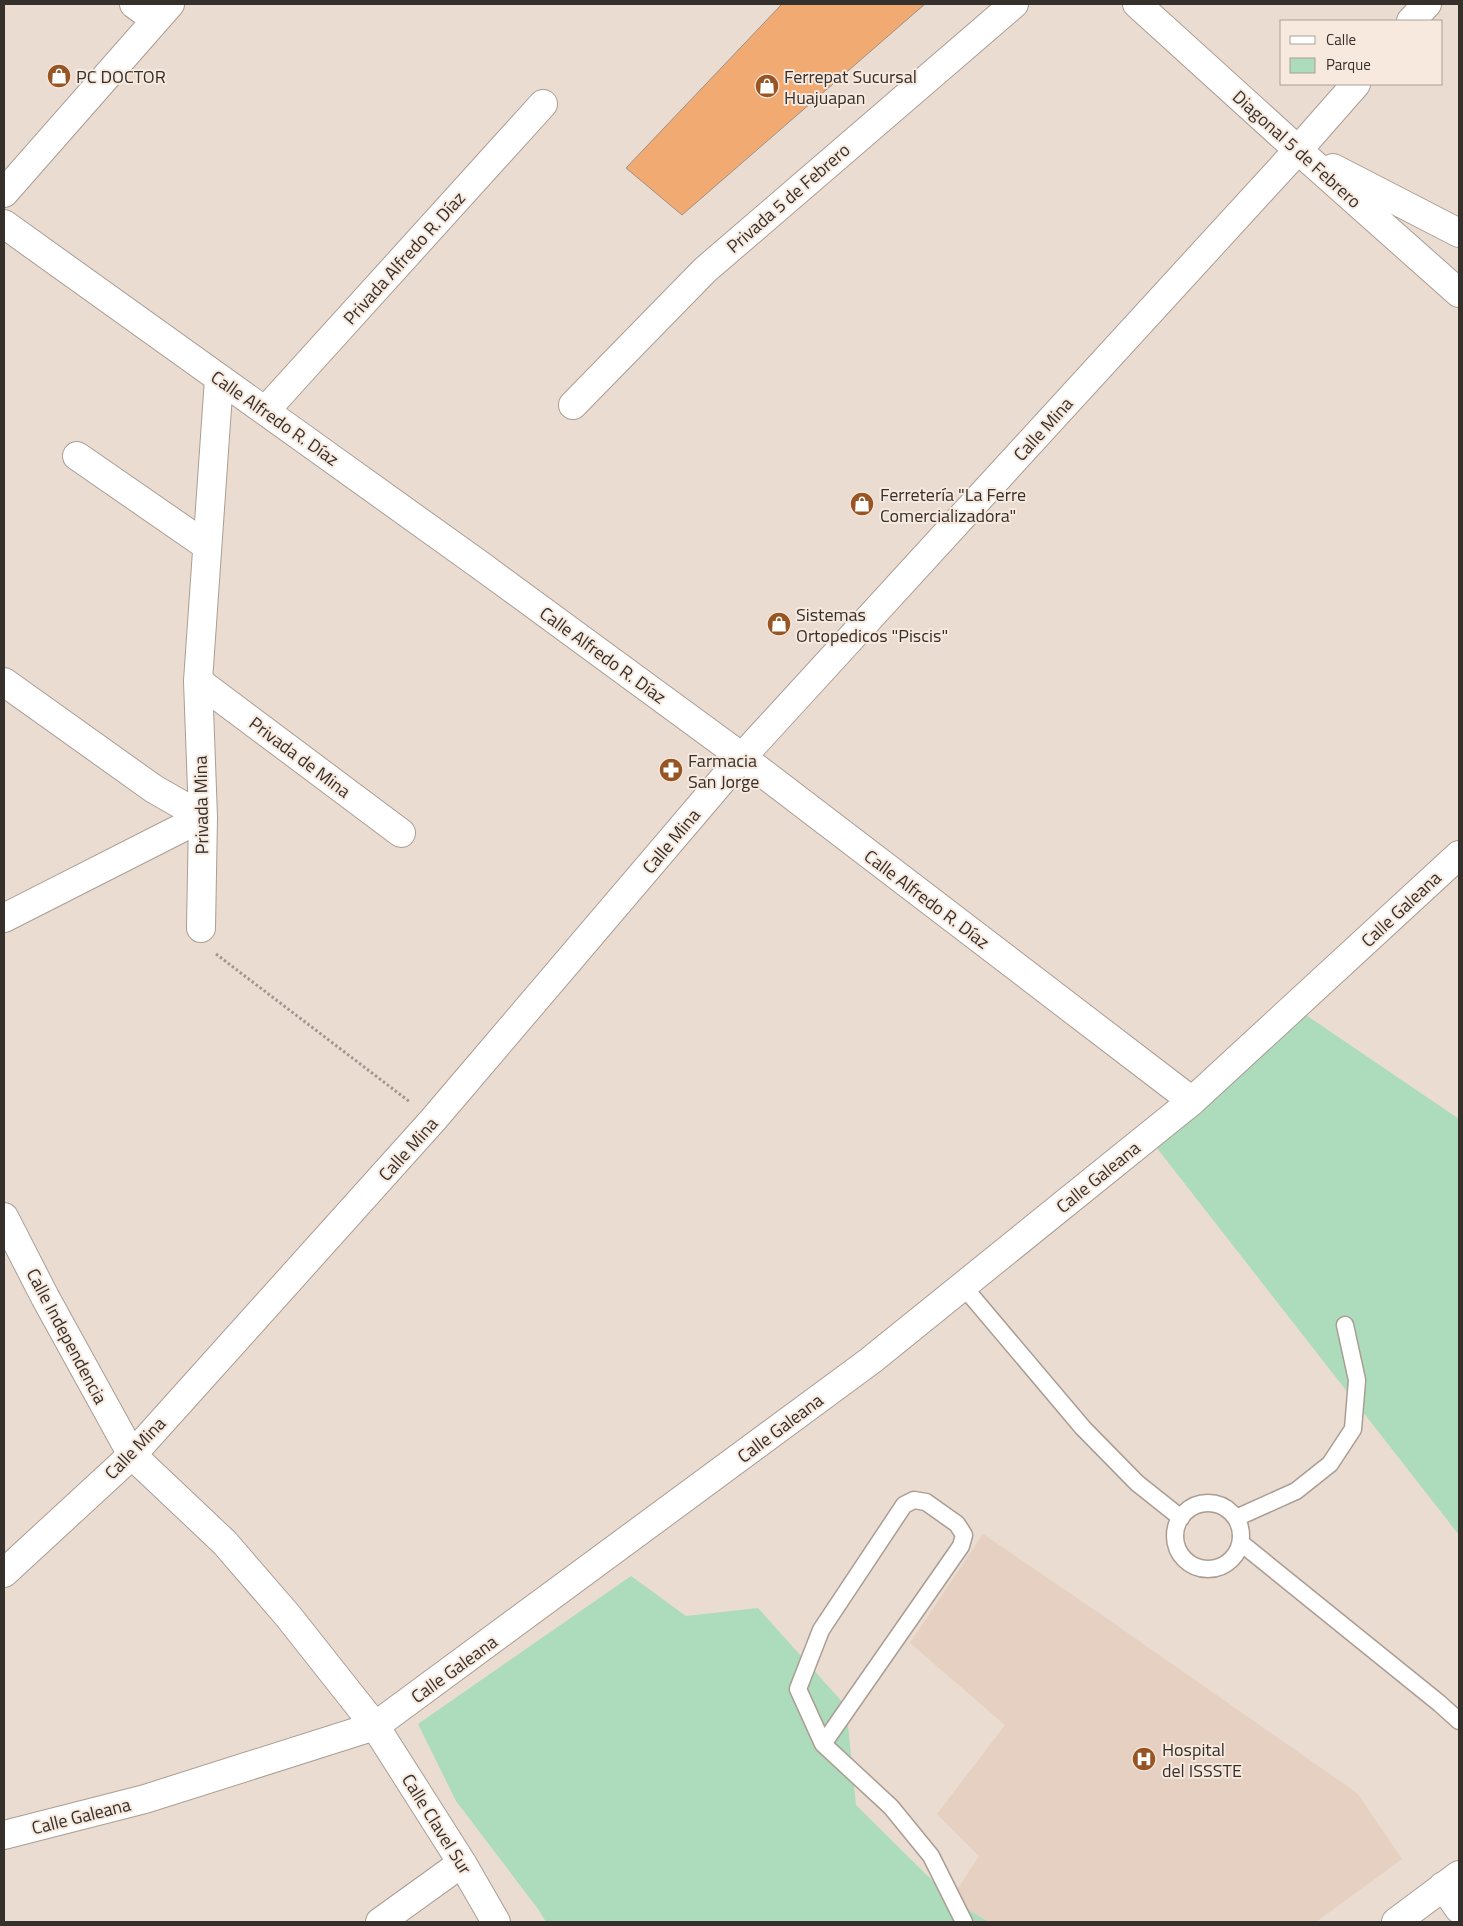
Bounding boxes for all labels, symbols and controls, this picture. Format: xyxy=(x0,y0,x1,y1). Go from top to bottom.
legend xyxy=(1280,20,1443,85)
text: Calle xyxy=(1326,28,1356,51)
text: Parque xyxy=(1326,53,1371,76)
shop icon: PC DOCTOR xyxy=(46,63,72,89)
place label: PC DOCTOR xyxy=(76,63,166,90)
place label: Ferrepat Sucursal Huajuapan xyxy=(784,63,917,111)
shop icon: Ferrepat Sucursal Huajuapan xyxy=(754,73,780,99)
street label: Diagonal 5 de Febrero xyxy=(1227,84,1367,214)
street label: Privada 5 de Febrero xyxy=(720,137,856,259)
street label: Privada Alfredo R. Díaz xyxy=(337,185,471,331)
street label: Calle Alfredo R. Díaz xyxy=(205,364,345,472)
street label: Calle Mina xyxy=(1007,391,1079,467)
place label: Ferretería "La Ferre Comercializadora" xyxy=(880,481,1026,529)
shop icon: Ferretería "La Ferre Comercializadora" xyxy=(849,491,875,517)
street label: Calle Alfredo R. Díaz xyxy=(534,600,672,710)
place label: Sistemas Ortopedicos "Piscis" xyxy=(796,601,948,649)
shop icon: Sistemas Ortopedicos "Piscis" xyxy=(766,611,792,637)
street label: Privada de Mina xyxy=(243,710,357,804)
place label: Farmacia San Jorge xyxy=(688,747,759,795)
street label: Privada Mina xyxy=(187,755,215,855)
pharmacy icon: Farmacia San Jorge xyxy=(658,757,684,783)
street label: Calle Mina xyxy=(636,802,706,880)
street label: Calle Alfredo R. Díaz xyxy=(859,843,995,955)
street label: Calle Galeana xyxy=(1355,865,1447,953)
street label: Calle Mina xyxy=(372,1111,444,1187)
street label: Calle Galeana xyxy=(1050,1135,1146,1219)
street label: Calle Independencia xyxy=(20,1263,114,1409)
street label: Calle Galeana xyxy=(731,1387,829,1469)
street label: Calle Mina xyxy=(98,1411,172,1485)
street label: Calle Galeana xyxy=(405,1628,503,1710)
place label: Hospital del ISSSTE xyxy=(1162,1736,1242,1784)
hospital icon: Hospital del ISSSTE xyxy=(1131,1746,1157,1772)
street label: Calle Clavel Sur xyxy=(395,1768,479,1880)
street label: Calle Galeana xyxy=(29,1791,133,1841)

